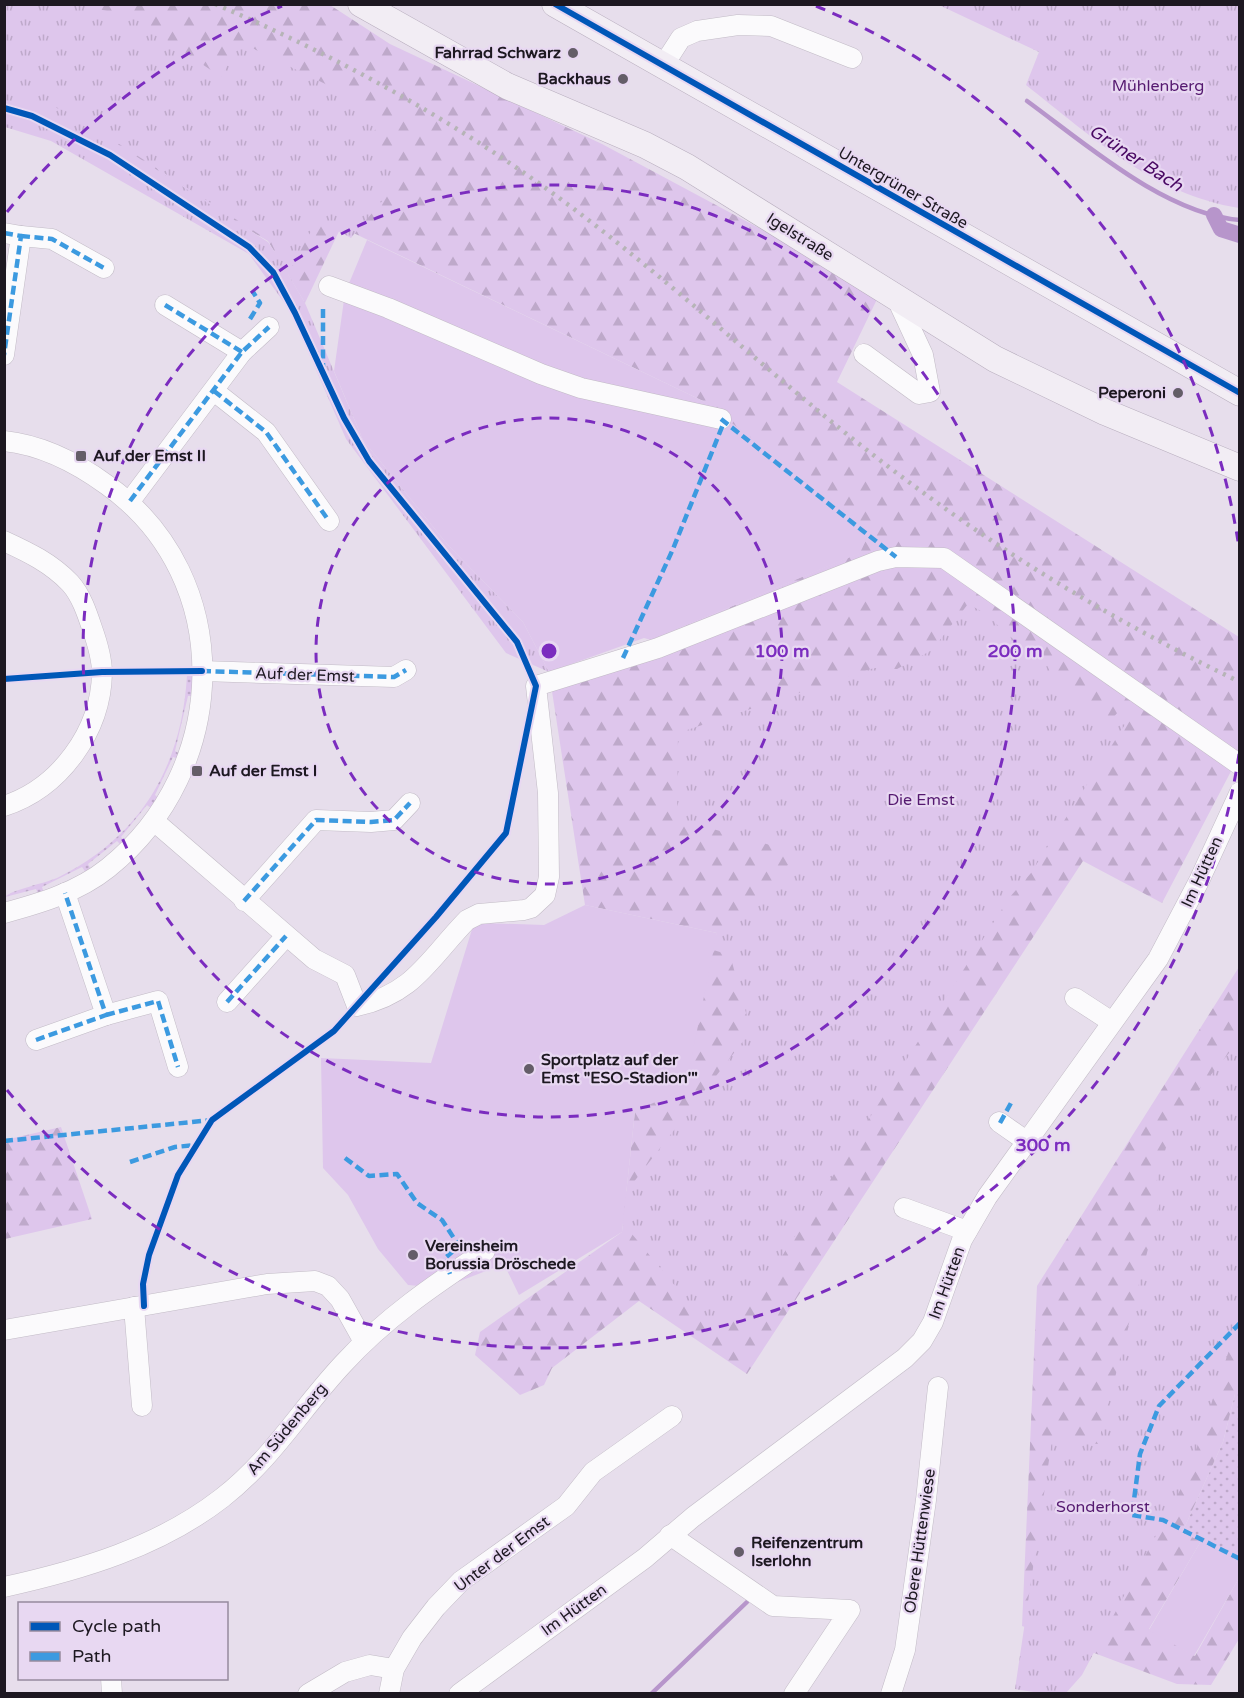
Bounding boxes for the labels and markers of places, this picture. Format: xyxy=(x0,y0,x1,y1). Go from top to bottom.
place label: Fahrrad Schwarz xyxy=(435,43,561,63)
marker: Fahrrad Schwarz xyxy=(566,46,580,60)
place label: Backhaus xyxy=(538,69,611,89)
marker: Backhaus xyxy=(616,72,630,86)
place label: Peperoni xyxy=(1098,383,1166,403)
marker: Peperoni xyxy=(1171,386,1185,400)
place label: Auf der Emst II xyxy=(93,446,206,466)
marker: Auf der Emst II xyxy=(74,449,88,463)
centre of rings xyxy=(539,641,559,661)
place label: Auf der Emst I xyxy=(209,761,317,781)
marker: Auf der Emst I xyxy=(190,764,204,778)
place label: Sportplatz auf der Emst "ESO-Stadion'" xyxy=(541,1050,698,1088)
marker: Sportplatz auf der Emst "ESO-Stadion'" xyxy=(522,1062,536,1076)
place label: Vereinsheim Borussia Dröschede xyxy=(425,1236,576,1274)
marker: Vereinsheim Borussia Dröschede xyxy=(406,1248,420,1262)
place label: Reifenzentrum Iserlohn xyxy=(751,1533,863,1571)
marker: Reifenzentrum Iserlohn xyxy=(732,1545,746,1559)

